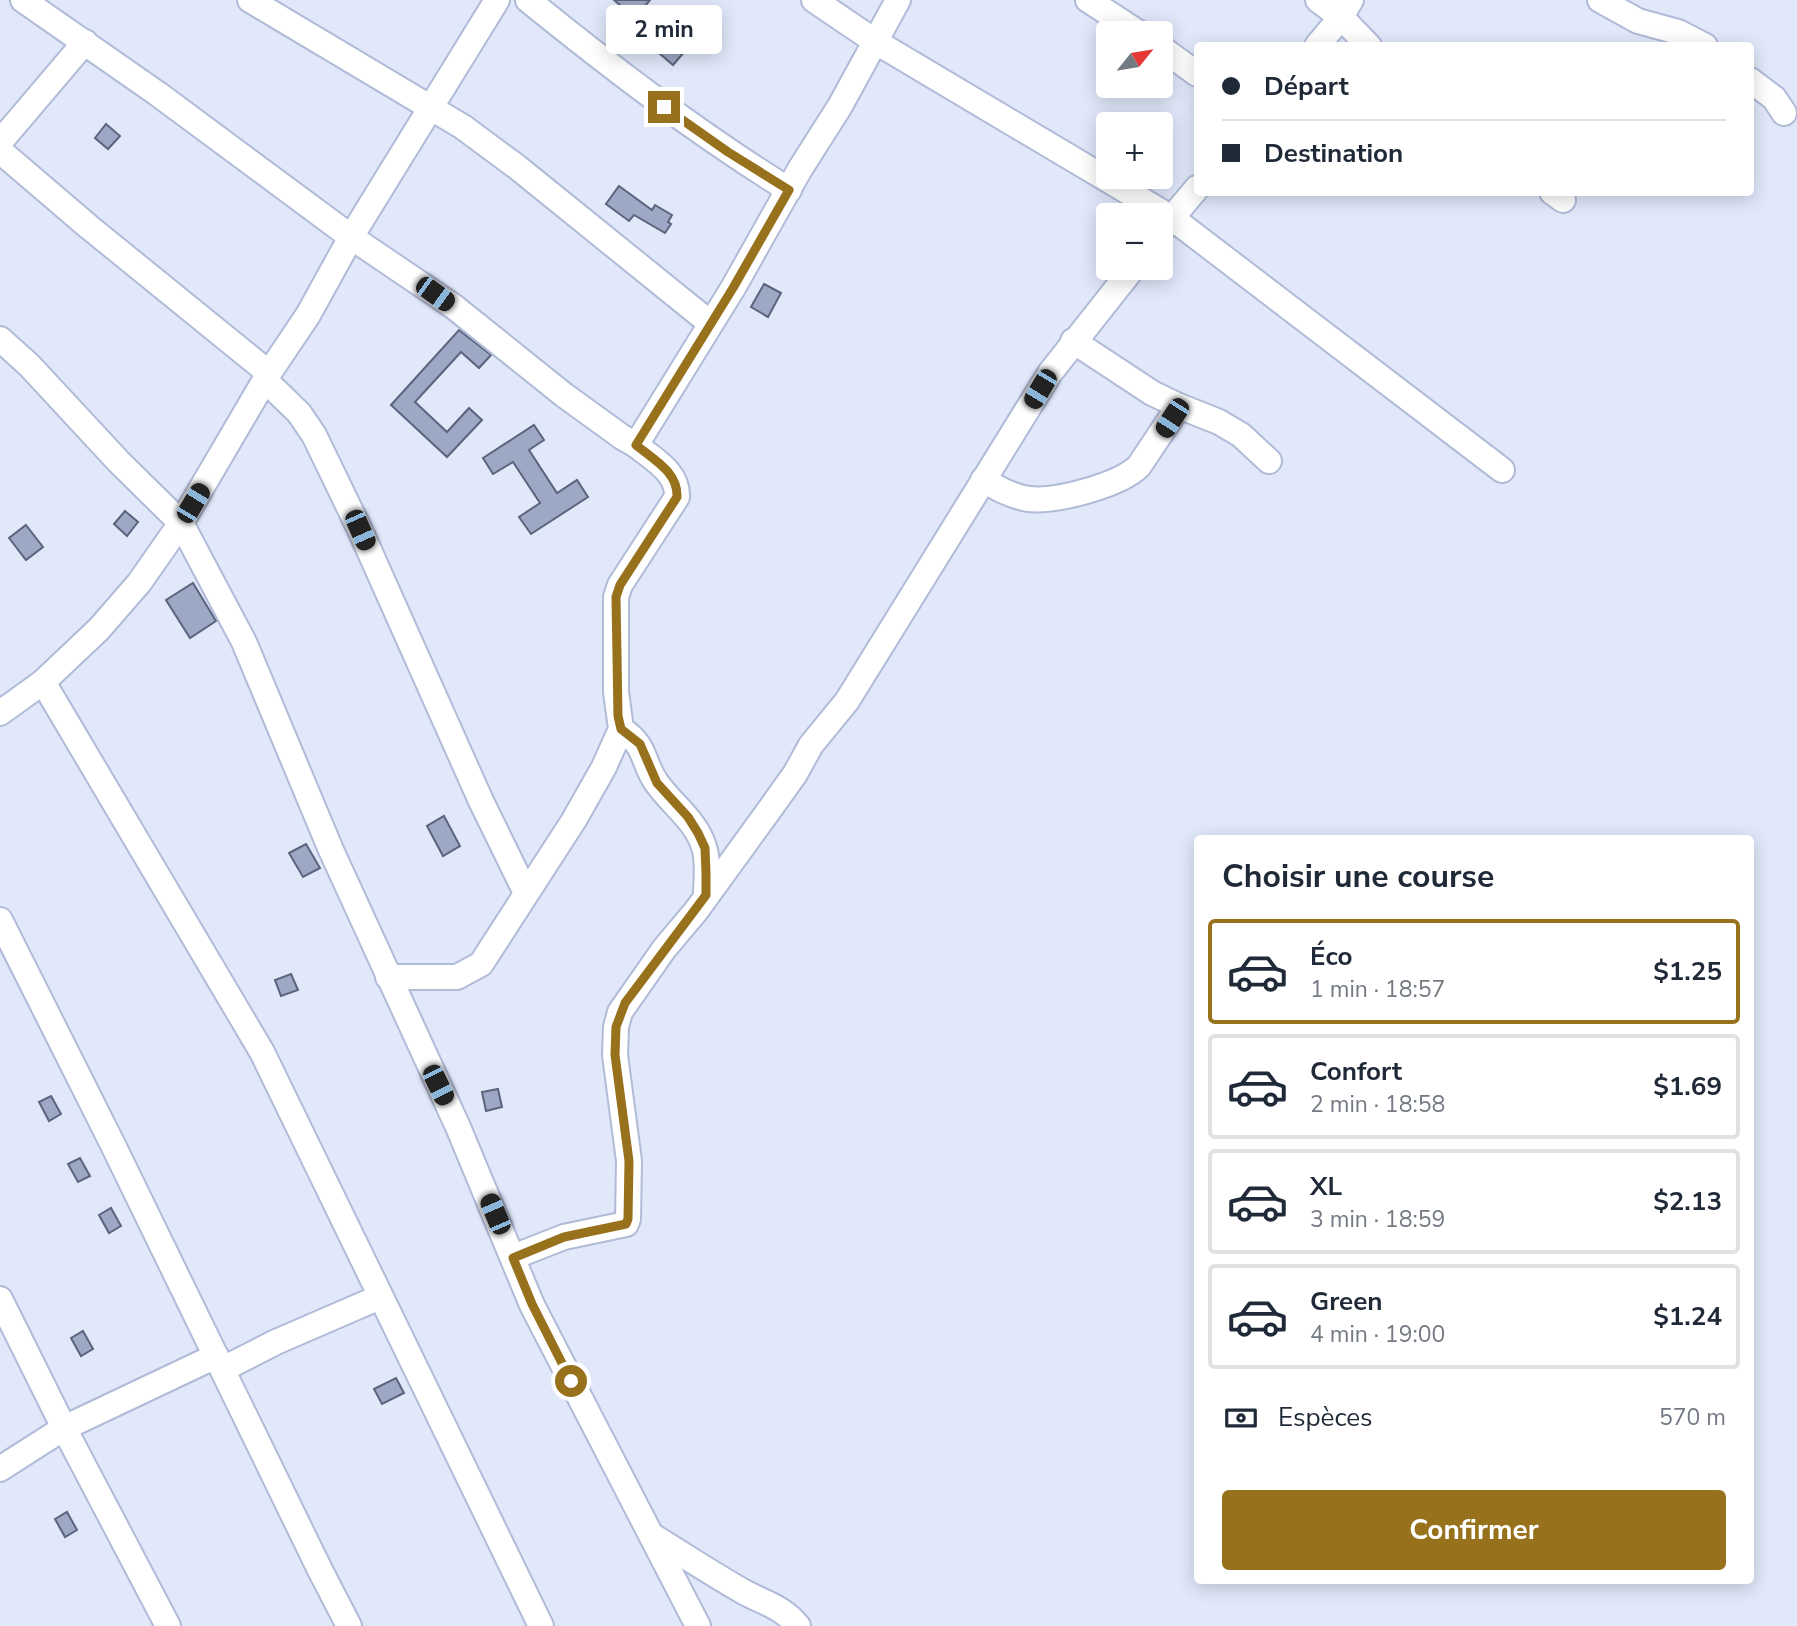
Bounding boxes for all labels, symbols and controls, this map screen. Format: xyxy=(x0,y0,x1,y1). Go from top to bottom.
callout: 2 min xyxy=(606,6,722,55)
text: 2 min xyxy=(634,14,694,45)
north arrow xyxy=(1096,21,1172,98)
map controls xyxy=(1096,21,1173,280)
text: Départ xyxy=(1264,69,1349,104)
route end xyxy=(648,91,680,123)
button: + xyxy=(1096,112,1173,189)
text: Destination xyxy=(1264,136,1403,171)
button: − xyxy=(1096,203,1173,280)
car xyxy=(412,273,459,315)
car xyxy=(1021,366,1060,412)
car xyxy=(1152,395,1193,441)
car xyxy=(174,480,213,526)
car xyxy=(342,507,379,553)
text: Choisir une course xyxy=(1222,855,1494,898)
text: Éco xyxy=(1310,939,1352,974)
icon: car xyxy=(1226,940,1289,1003)
text: $1.25 xyxy=(1653,954,1722,989)
text: 1 min · 18:57 xyxy=(1310,974,1445,1005)
text: Confort xyxy=(1310,1054,1402,1089)
icon: car xyxy=(1226,1055,1289,1118)
car xyxy=(420,1062,457,1108)
text: $1.69 xyxy=(1653,1069,1722,1104)
text: 2 min · 18:58 xyxy=(1310,1089,1445,1120)
text: XL xyxy=(1310,1169,1342,1204)
icon: car xyxy=(1226,1170,1289,1233)
text: $2.13 xyxy=(1653,1184,1722,1219)
car xyxy=(478,1191,513,1237)
text: 3 min · 18:59 xyxy=(1310,1204,1445,1235)
text: Green xyxy=(1310,1284,1383,1319)
icon: car xyxy=(1226,1285,1289,1348)
text: $1.24 xyxy=(1653,1299,1722,1334)
text: 4 min · 19:00 xyxy=(1310,1319,1445,1350)
route start xyxy=(555,1365,587,1397)
icon: cash xyxy=(1222,1399,1260,1437)
text: Espèces xyxy=(1278,1400,1373,1435)
text: 570 m xyxy=(1659,1402,1726,1433)
button: Confirmer xyxy=(1222,1490,1726,1570)

